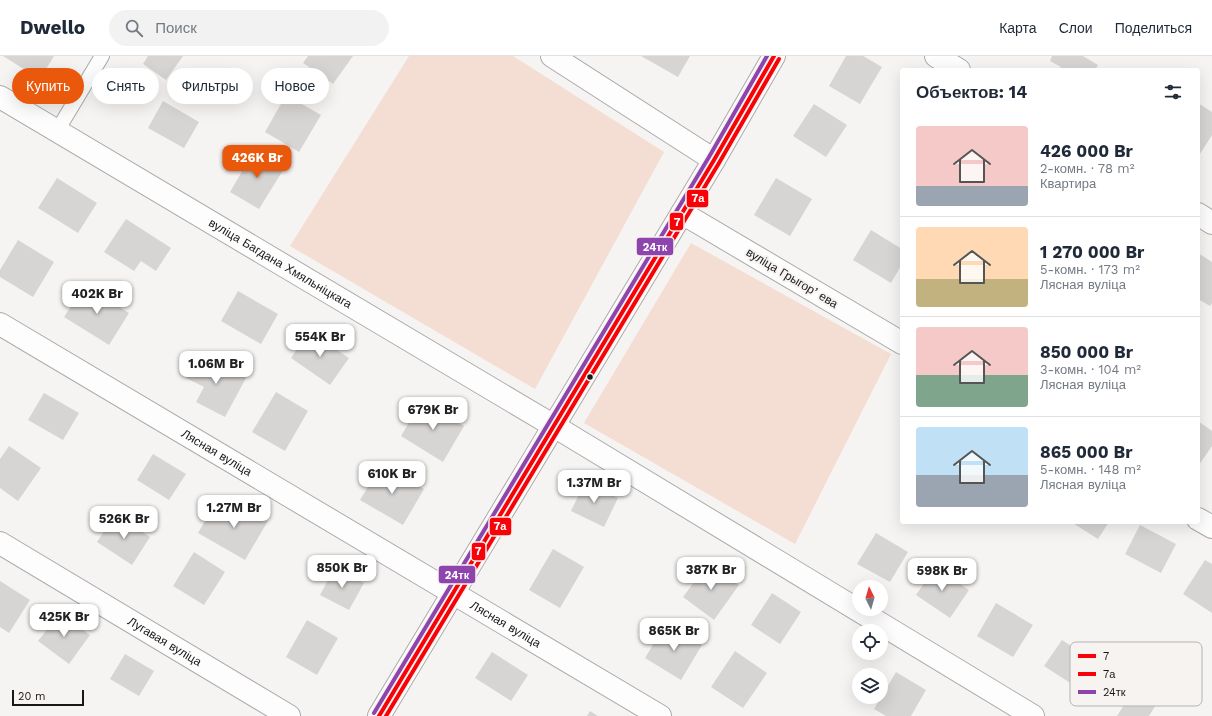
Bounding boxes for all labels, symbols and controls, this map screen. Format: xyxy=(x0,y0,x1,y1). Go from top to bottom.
search box xyxy=(109,10,389,46)
text: Dwello xyxy=(20,16,85,39)
icon: search xyxy=(123,17,145,39)
text: Поиск xyxy=(155,19,197,37)
text: Карта xyxy=(999,20,1037,36)
text: Слои xyxy=(1059,20,1093,36)
text: Поделиться xyxy=(1115,20,1192,36)
chip: Купить xyxy=(12,68,84,104)
chip: Снять xyxy=(92,68,159,104)
chip: Фильтры xyxy=(167,68,253,104)
chip: Новое xyxy=(261,68,329,104)
icon: filters xyxy=(1162,81,1184,103)
text: Объектов: 14 xyxy=(916,82,1027,102)
text: 426 000 Br xyxy=(1040,141,1133,161)
icon: home xyxy=(948,142,996,190)
pin: 426K Br xyxy=(220,145,294,179)
text: 426K Br xyxy=(231,150,283,165)
text: 2-комн. · 78 m² xyxy=(1040,161,1134,176)
text: Квартира xyxy=(1040,176,1096,191)
line badge: 7а xyxy=(686,189,709,208)
text: 7а xyxy=(692,192,705,205)
line badge: 7 xyxy=(669,212,684,231)
street label: вуліца Багдана Хмяльніцкага xyxy=(206,216,355,312)
text: 7 xyxy=(674,216,681,229)
line badge: 24тк xyxy=(636,237,674,256)
text: 24тк xyxy=(643,241,668,254)
text: 1 270 000 Br xyxy=(1040,242,1144,262)
icon: home xyxy=(948,243,996,291)
street label: вуліца Грыгорʼева xyxy=(744,245,841,311)
text: 5-комн. · 173 m² xyxy=(1040,262,1140,277)
text: Лясная вуліца xyxy=(1040,277,1126,292)
pin: 402K Br xyxy=(60,281,134,315)
text: 402K Br xyxy=(71,286,123,301)
pin: 554K Br xyxy=(283,324,357,358)
text: 554K Br xyxy=(295,329,345,344)
text: 850 000 Br xyxy=(1040,342,1133,362)
icon: home xyxy=(948,343,996,391)
pin: 1.06M Br xyxy=(175,351,257,385)
text: 1.06M Br xyxy=(188,356,244,371)
text: 3-комн. · 104 m² xyxy=(1040,362,1141,377)
unlabelled marker xyxy=(585,372,595,382)
text: Лясная вуліца xyxy=(1040,377,1126,392)
pin: 679K Br xyxy=(396,397,470,431)
text: 679K Br xyxy=(408,402,458,417)
street label: Лясная вуліца xyxy=(179,426,255,479)
text: 865 000 Br xyxy=(1040,442,1133,462)
icon: home xyxy=(948,443,996,491)
pin: 610K Br xyxy=(355,461,429,495)
text: 5-комн. · 148 m² xyxy=(1040,462,1141,477)
text: 610K Br xyxy=(368,466,416,481)
pin: 1.37M Br xyxy=(553,470,635,504)
text: 1.37M Br xyxy=(567,475,621,490)
text: Лясная вуліца xyxy=(1040,477,1126,492)
pin: 1.27M Br xyxy=(193,495,275,529)
text: 1.27M Br xyxy=(207,500,261,515)
pin: 526K Br xyxy=(87,506,161,540)
text: 526K Br xyxy=(99,511,149,526)
line badge: 7а xyxy=(489,517,512,536)
text: 7а xyxy=(494,520,507,533)
line badge: 7 xyxy=(471,542,486,561)
text: 7 xyxy=(475,545,482,558)
pin: 850K Br xyxy=(305,555,379,589)
pin: 387K Br xyxy=(674,557,748,591)
pin: 598K Br xyxy=(905,558,979,592)
text: 850K Br xyxy=(316,560,368,575)
text: 387K Br xyxy=(686,562,736,577)
text: 598K Br xyxy=(917,563,967,578)
line badge: 24тк xyxy=(438,565,476,584)
text: 24тк xyxy=(445,569,470,582)
north arrow xyxy=(852,580,888,616)
map controls xyxy=(852,580,888,704)
street label: Лясная вуліца xyxy=(468,598,544,651)
pin: 425K Br xyxy=(27,604,101,638)
text: 425K Br xyxy=(39,609,89,624)
street label: Лугавая вуліца xyxy=(125,614,204,669)
pin: 865K Br xyxy=(637,618,711,652)
text: 865K Br xyxy=(649,623,699,638)
button: locate xyxy=(852,624,888,660)
legend xyxy=(1070,642,1202,706)
text: 7 xyxy=(1103,650,1109,663)
button: layers xyxy=(852,668,888,704)
text: 7а xyxy=(1103,668,1116,681)
text: 24тк xyxy=(1103,686,1126,699)
scale bar xyxy=(12,688,84,707)
text: 20 m xyxy=(18,690,46,703)

